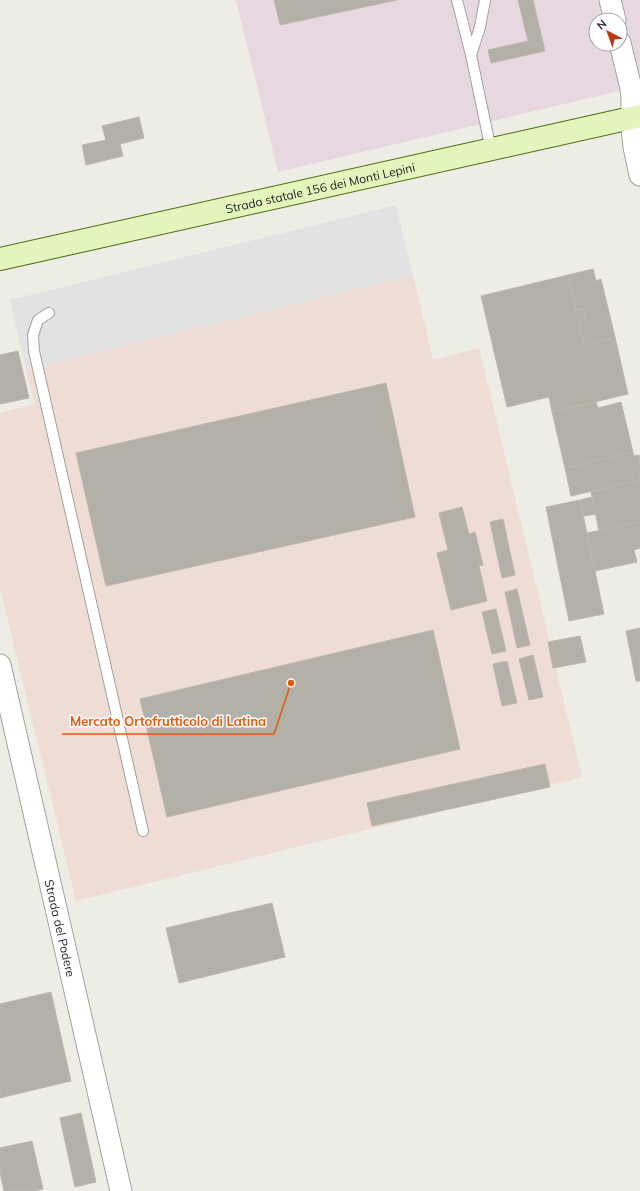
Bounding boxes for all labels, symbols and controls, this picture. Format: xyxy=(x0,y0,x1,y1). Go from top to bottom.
north arrow xyxy=(588,12,628,52)
text: N xyxy=(594,16,609,32)
street label: Strada statale 156 dei Monti Lepini xyxy=(224,159,416,216)
callout: Mercato Ortofrutticolo di Latina xyxy=(62,709,274,734)
text: Mercato Ortofrutticolo di Latina xyxy=(70,713,266,729)
street label: Strada del Podere xyxy=(42,878,79,978)

